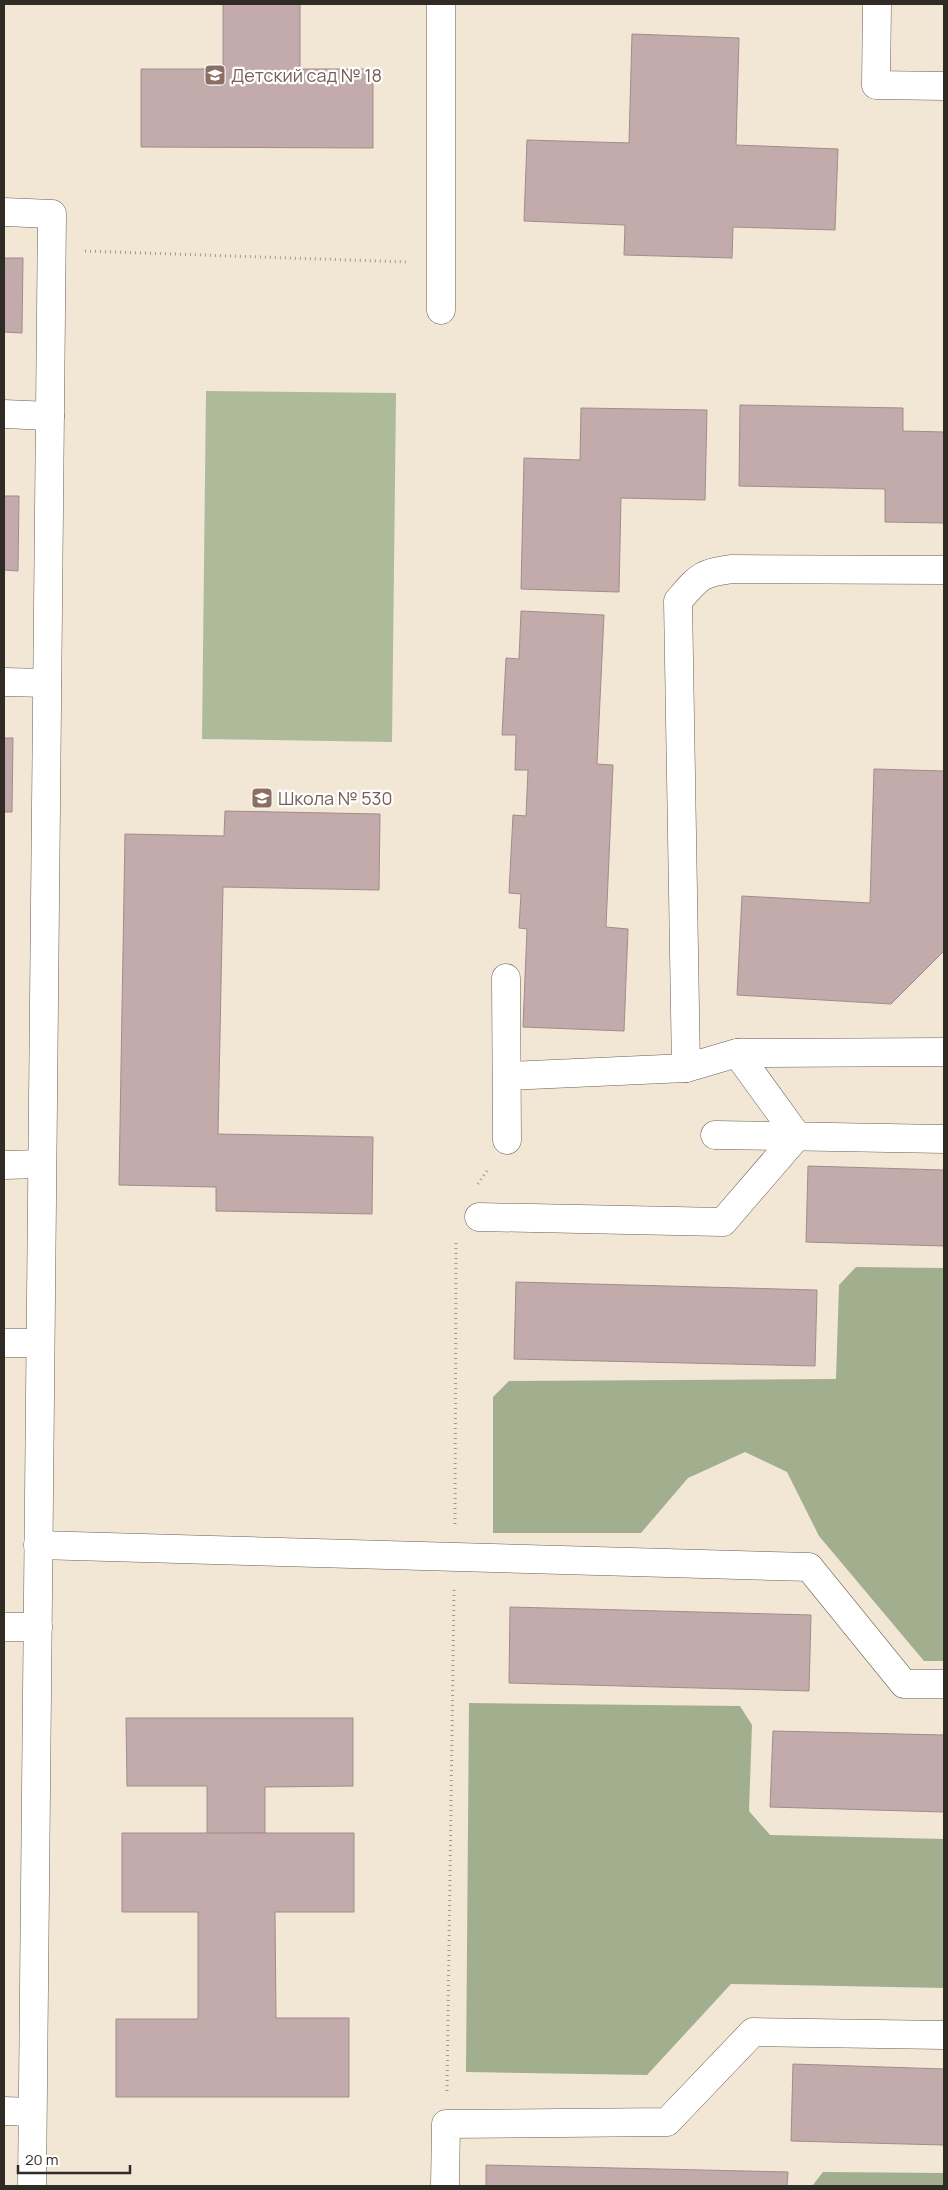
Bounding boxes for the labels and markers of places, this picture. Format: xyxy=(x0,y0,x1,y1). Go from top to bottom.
school or university icon: Детский сад № 18 xyxy=(203,63,227,87)
place label: Детский сад № 18 xyxy=(231,63,382,87)
school or university icon: Школа № 530 xyxy=(250,786,274,810)
place label: Школа № 530 xyxy=(278,786,393,810)

